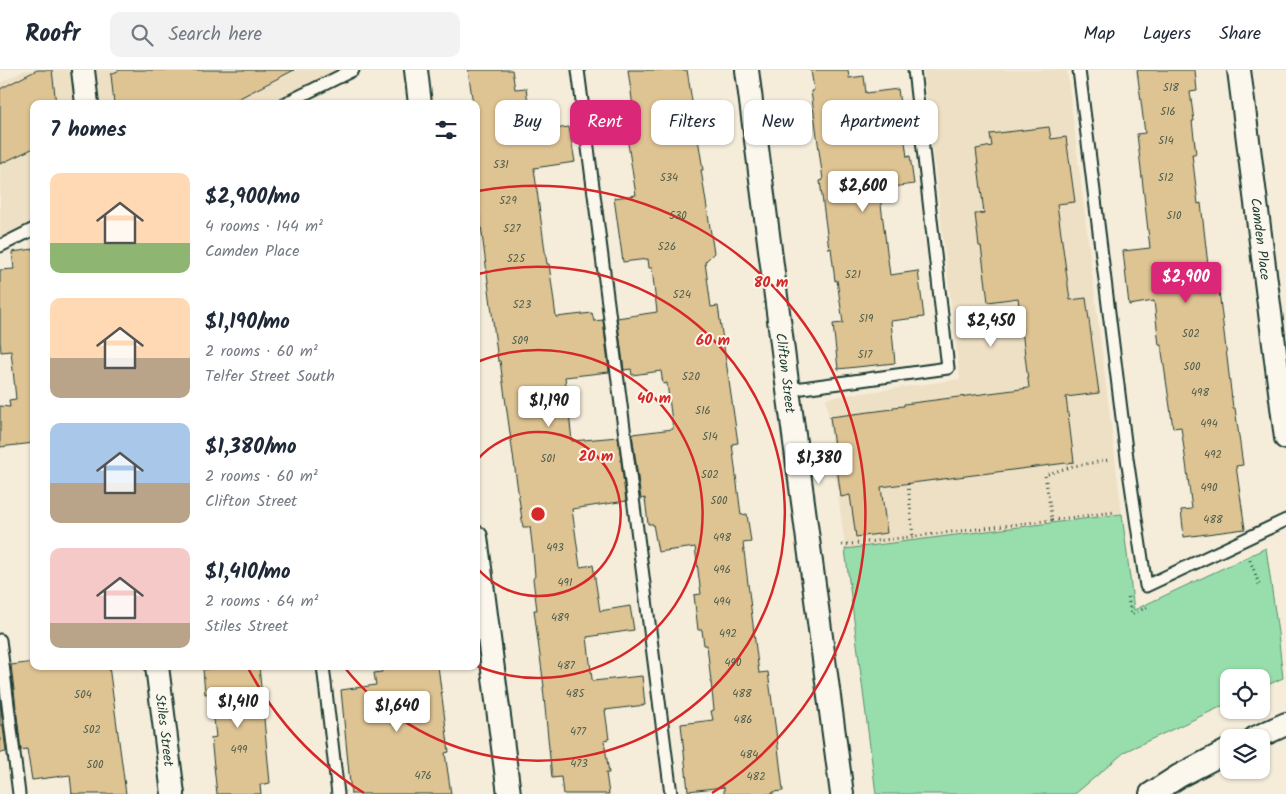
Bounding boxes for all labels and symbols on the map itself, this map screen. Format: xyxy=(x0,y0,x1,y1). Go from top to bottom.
house number: 518 xyxy=(1163,79,1179,97)
house number: 516 xyxy=(1160,103,1176,121)
house number: 514 xyxy=(1158,132,1174,150)
house number: 531 xyxy=(493,156,509,174)
house number: 534 xyxy=(660,169,678,187)
house number: 512 xyxy=(1158,169,1174,187)
pin: $2,600 xyxy=(822,170,904,213)
house number: 529 xyxy=(499,192,517,210)
street label: Camden Place xyxy=(1244,197,1276,282)
house number: 530 xyxy=(669,207,687,225)
house number: 510 xyxy=(1167,207,1182,225)
house number: 527 xyxy=(503,220,522,238)
house number: 526 xyxy=(658,238,676,256)
house number: 525 xyxy=(507,250,526,268)
pin: $2,900 xyxy=(1145,262,1227,304)
house number: 521 xyxy=(845,266,861,284)
text: 80 m xyxy=(754,271,788,295)
house number: 524 xyxy=(673,286,691,304)
house number: 523 xyxy=(513,296,531,314)
pin: $2,450 xyxy=(950,306,1032,348)
house number: 519 xyxy=(859,310,874,328)
house number: 502 xyxy=(1182,325,1200,343)
text: 60 m xyxy=(696,329,730,353)
house number: 509 xyxy=(512,332,529,350)
street label: Clifton Street xyxy=(769,332,801,415)
house number: 517 xyxy=(858,346,873,364)
house number: 500 xyxy=(1184,358,1201,376)
house number: 520 xyxy=(682,368,700,386)
house number: 498 xyxy=(1191,384,1209,402)
pin: $1,190 xyxy=(508,386,590,428)
text: 40 m xyxy=(637,387,671,411)
house number: 516 xyxy=(695,402,711,420)
house number: 494 xyxy=(1200,415,1218,433)
house number: 514 xyxy=(702,428,718,446)
pin: $1,380 xyxy=(778,442,860,485)
text: 20 m xyxy=(579,445,613,469)
house number: 492 xyxy=(1204,446,1222,464)
house number: 501 xyxy=(541,450,555,468)
house number: 502 xyxy=(701,466,719,484)
house number: 490 xyxy=(1201,479,1218,497)
house number: 500 xyxy=(711,492,728,510)
centre of rings xyxy=(529,505,547,523)
house number: 488 xyxy=(1203,511,1223,529)
house number: 498 xyxy=(713,529,731,547)
house number: 493 xyxy=(546,539,564,557)
house number: 496 xyxy=(713,561,731,579)
house number: 491 xyxy=(558,574,572,592)
house number: 494 xyxy=(713,593,731,611)
house number: 489 xyxy=(551,609,570,627)
house number: 492 xyxy=(719,625,737,643)
house number: 490 xyxy=(725,654,742,672)
house number: 487 xyxy=(557,657,576,675)
house number: 485 xyxy=(566,685,585,703)
house number: 488 xyxy=(732,685,752,703)
house number: 504 xyxy=(74,686,92,704)
pin: $1,410 xyxy=(197,686,279,729)
pin: $1,640 xyxy=(356,690,438,733)
street label: Stiles Street xyxy=(149,693,179,768)
house number: 486 xyxy=(734,711,752,729)
house number: 502 xyxy=(83,721,101,739)
house number: 477 xyxy=(570,723,587,741)
house number: 499 xyxy=(231,741,248,759)
house number: 484 xyxy=(740,746,758,764)
house number: 473 xyxy=(570,755,588,773)
house number: 500 xyxy=(87,756,104,774)
house number: 476 xyxy=(414,767,432,785)
house number: 482 xyxy=(746,768,766,786)

